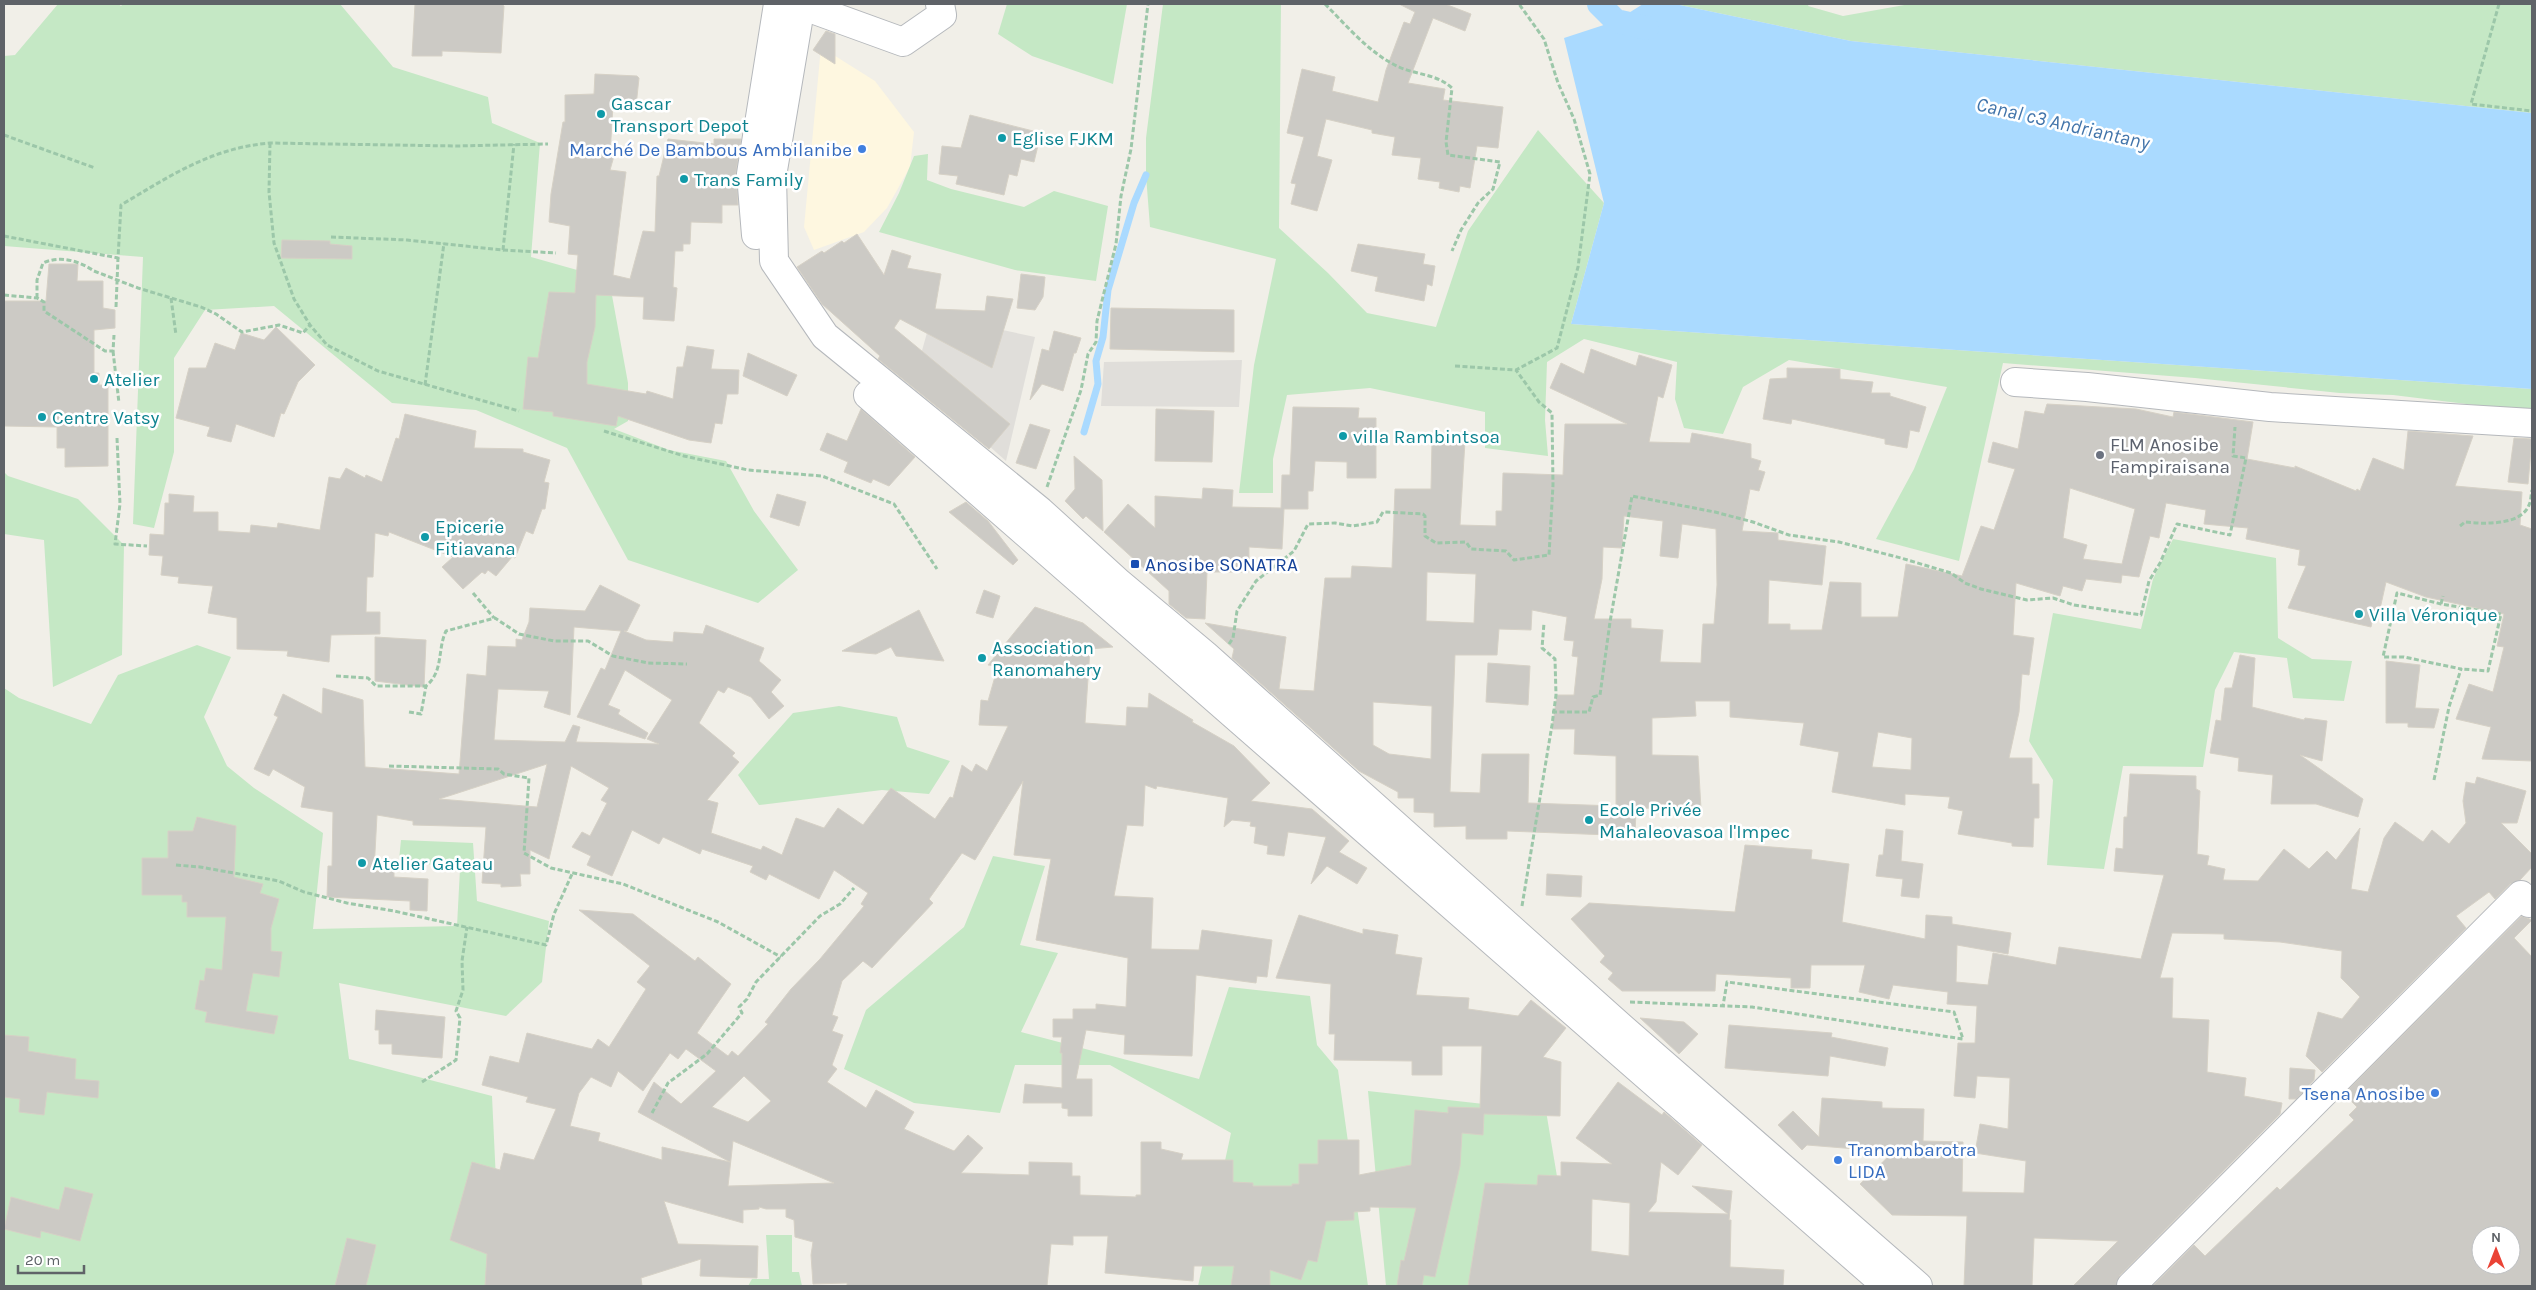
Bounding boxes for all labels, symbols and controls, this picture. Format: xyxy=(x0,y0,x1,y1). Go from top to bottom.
water label: Canal c3 Andriantany xyxy=(1974,92,2153,155)
place label: Gascar Transport Depot xyxy=(611,93,749,137)
marker: Gascar Transport Depot xyxy=(595,108,607,120)
place label: Eglise FJKM xyxy=(1012,128,1114,150)
marker: Eglise FJKM xyxy=(996,132,1008,144)
place label: Marché De Bambous Ambilanibe xyxy=(569,139,852,161)
marker: Marché De Bambous Ambilanibe xyxy=(856,143,868,155)
place label: Trans Family xyxy=(694,169,803,191)
marker: Trans Family xyxy=(678,173,690,185)
place label: Atelier xyxy=(104,369,160,391)
marker: Atelier xyxy=(88,373,100,385)
place label: Centre Vatsy xyxy=(52,407,159,429)
marker: Centre Vatsy xyxy=(36,411,48,423)
place label: villa Rambintsoa xyxy=(1353,426,1500,448)
marker: villa Rambintsoa xyxy=(1337,430,1349,442)
place label: FLM Anosibe Fampiraisana xyxy=(2110,434,2230,478)
marker: FLM Anosibe Fampiraisana xyxy=(2094,449,2106,461)
place label: Epicerie Fitiavana xyxy=(435,516,516,560)
marker: Epicerie Fitiavana xyxy=(419,531,431,543)
place label: Anosibe SONATRA xyxy=(1145,554,1298,576)
marker: Anosibe SONATRA xyxy=(1129,558,1141,570)
place label: Villa Véronique xyxy=(2369,604,2498,626)
marker: Villa Véronique xyxy=(2353,608,2365,620)
place label: Association Ranomahery xyxy=(992,637,1101,681)
marker: Association Ranomahery xyxy=(976,652,988,664)
place label: Ecole Privée Mahaleovasoa l'Impec xyxy=(1599,799,1790,843)
marker: Ecole Privée Mahaleovasoa l'Impec xyxy=(1583,814,1595,826)
place label: Atelier Gateau xyxy=(372,853,494,875)
marker: Atelier Gateau xyxy=(356,857,368,869)
place label: Tsena Anosibe xyxy=(2302,1083,2425,1105)
marker: Tsena Anosibe xyxy=(2429,1087,2441,1099)
place label: Tranombarotra LIDA xyxy=(1848,1139,1977,1183)
marker: Tranombarotra LIDA xyxy=(1832,1154,1844,1166)
north arrow xyxy=(2471,1225,2521,1275)
text: N xyxy=(2491,1229,2501,1246)
scale bar xyxy=(18,1242,84,1274)
text: 20 m xyxy=(25,1251,60,1269)

